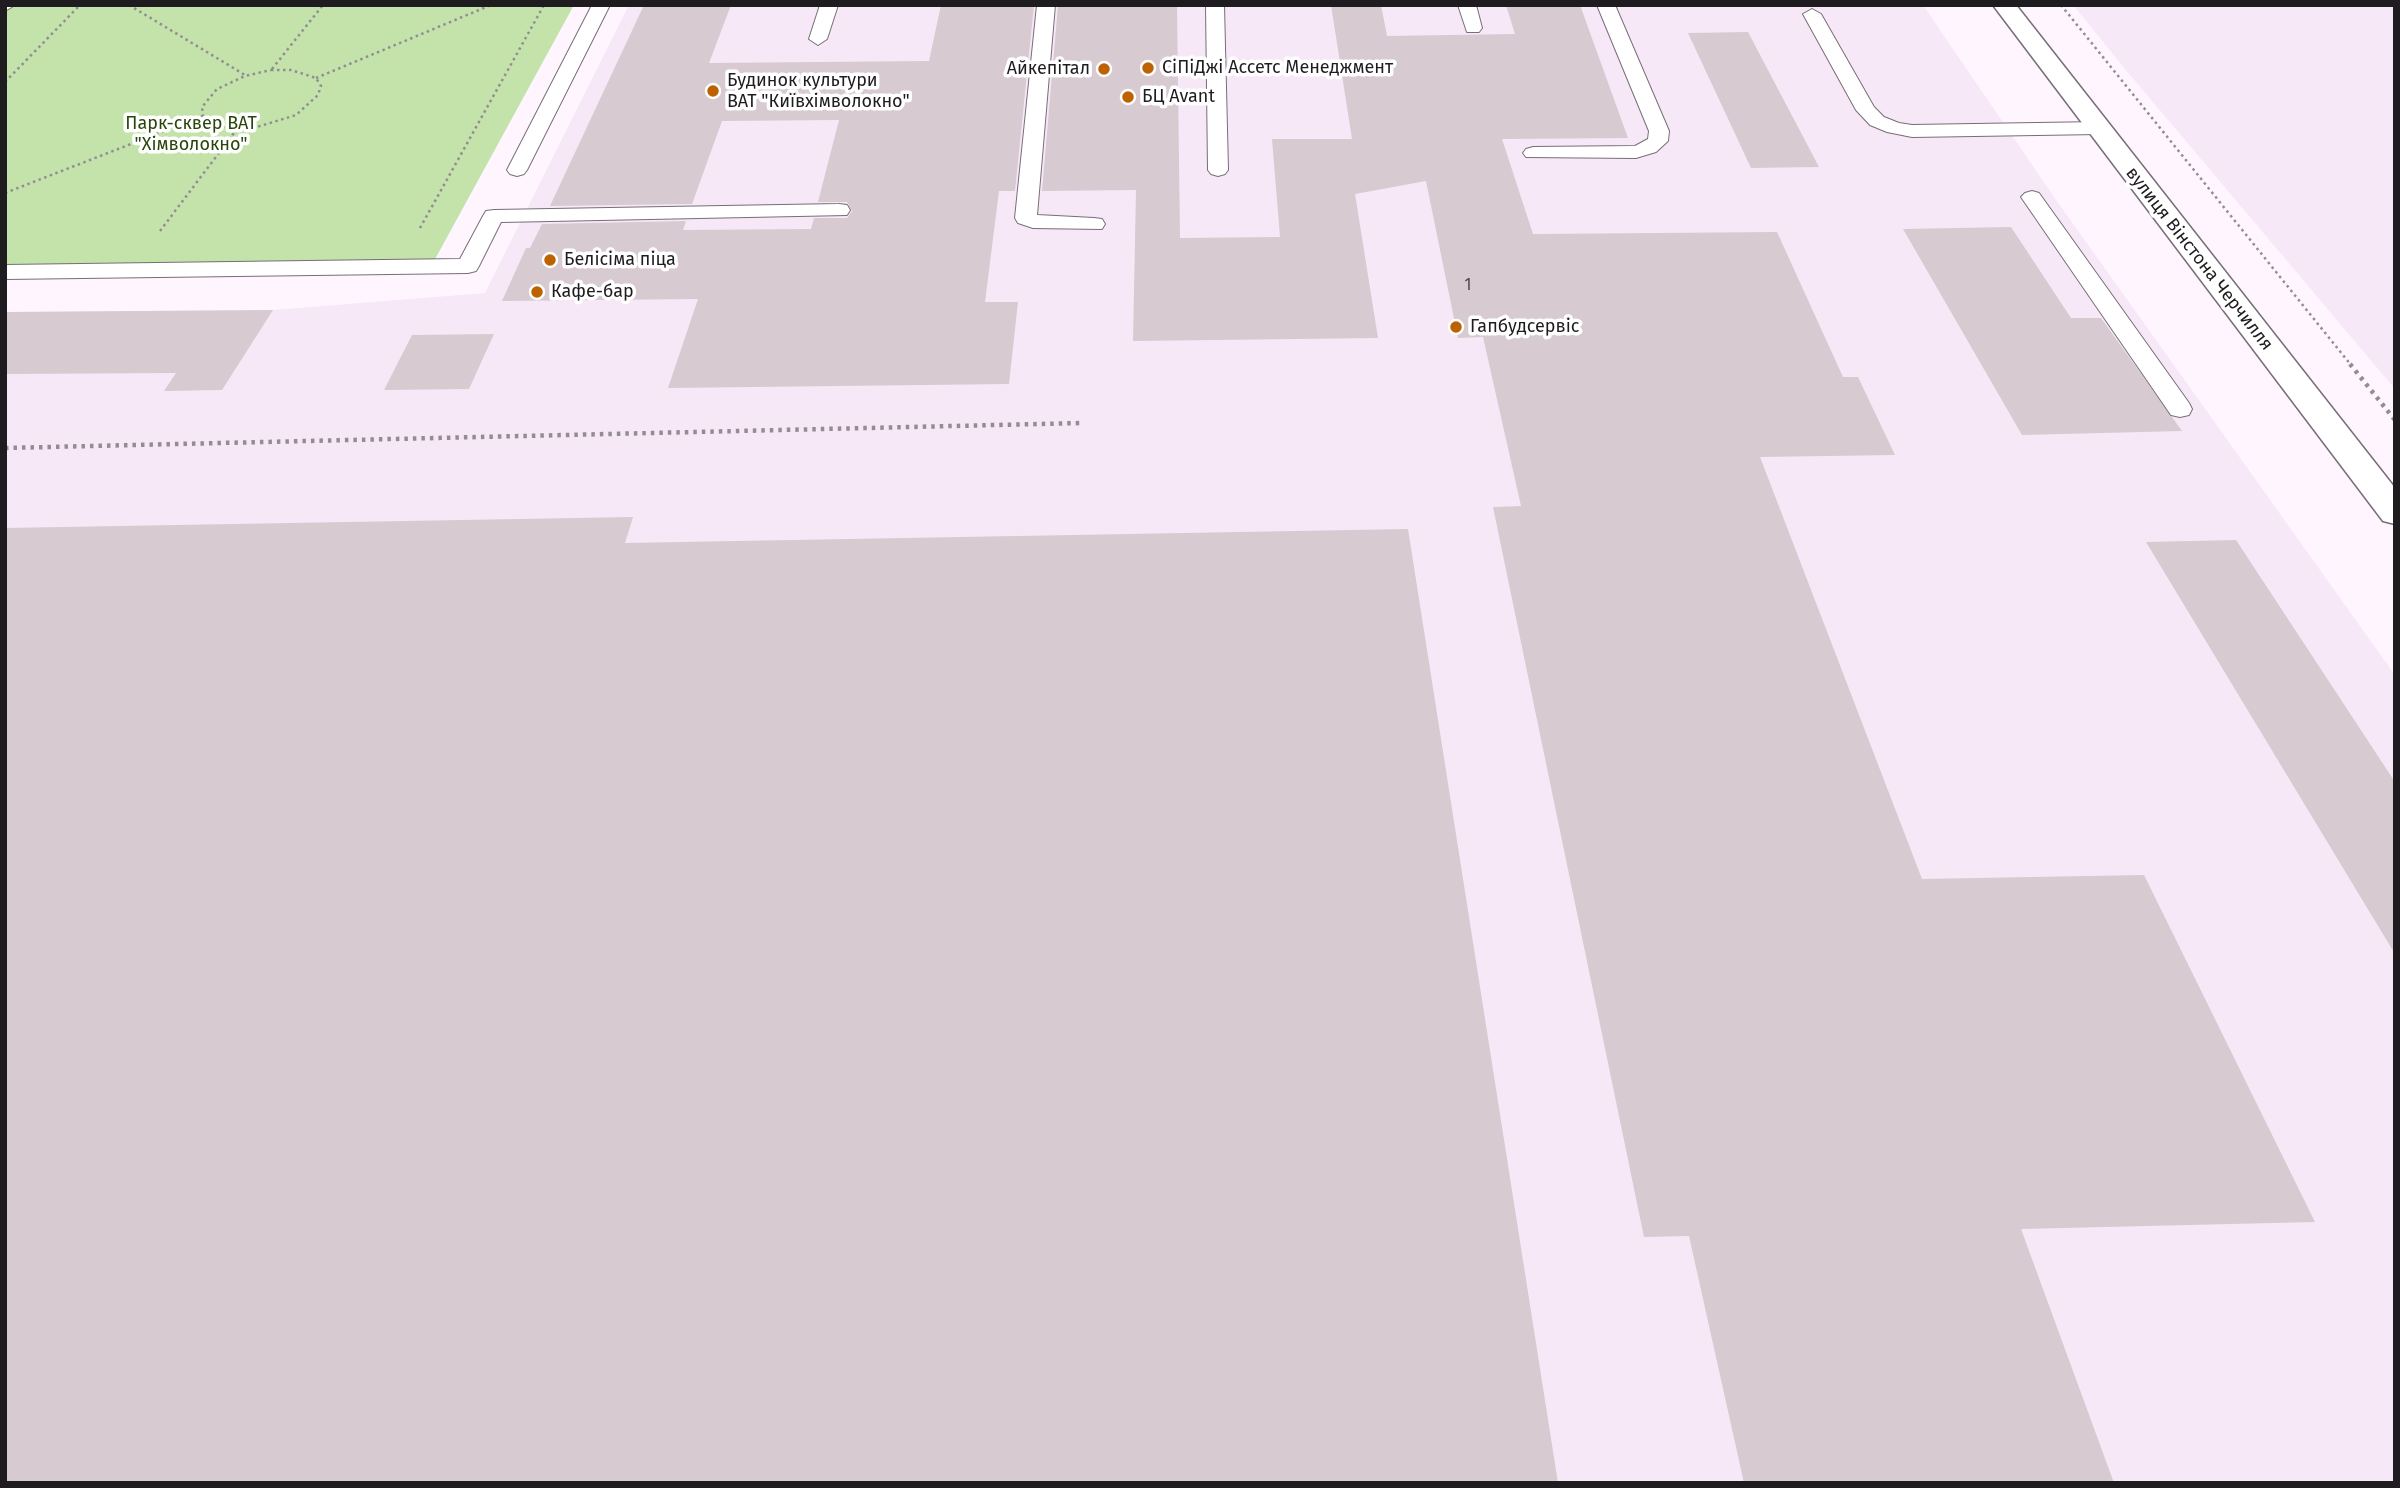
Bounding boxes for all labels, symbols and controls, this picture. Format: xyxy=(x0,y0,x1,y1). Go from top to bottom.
place label: СіПіДжі Ассетс Менеджмент xyxy=(1162,57,1393,79)
place label: Айкепітал xyxy=(1007,58,1090,80)
marker: СіПіДжі Ассетс Менеджмент xyxy=(1140,60,1156,76)
marker: Айкепітал xyxy=(1096,61,1112,77)
place label: Будинок культури ВАТ "Київхімволокно" xyxy=(727,70,910,112)
marker: Будинок культури ВАТ "Київхімволокно" xyxy=(705,83,721,99)
place label: БЦ Avant xyxy=(1142,86,1215,108)
marker: БЦ Avant xyxy=(1120,89,1136,105)
park label: Парк-сквер ВАТ "Хімволокно" xyxy=(125,113,257,156)
street label: вулиця Вінстона Черчилля xyxy=(2121,163,2277,355)
place label: Белісіма піца xyxy=(564,249,676,271)
marker: Белісіма піца xyxy=(542,252,558,268)
house number: 1 xyxy=(1465,276,1471,296)
place label: Кафе-бар xyxy=(551,281,634,303)
marker: Кафе-бар xyxy=(529,284,545,300)
place label: Гапбудсервіс xyxy=(1470,316,1579,338)
marker: Гапбудсервіс xyxy=(1448,319,1464,335)

